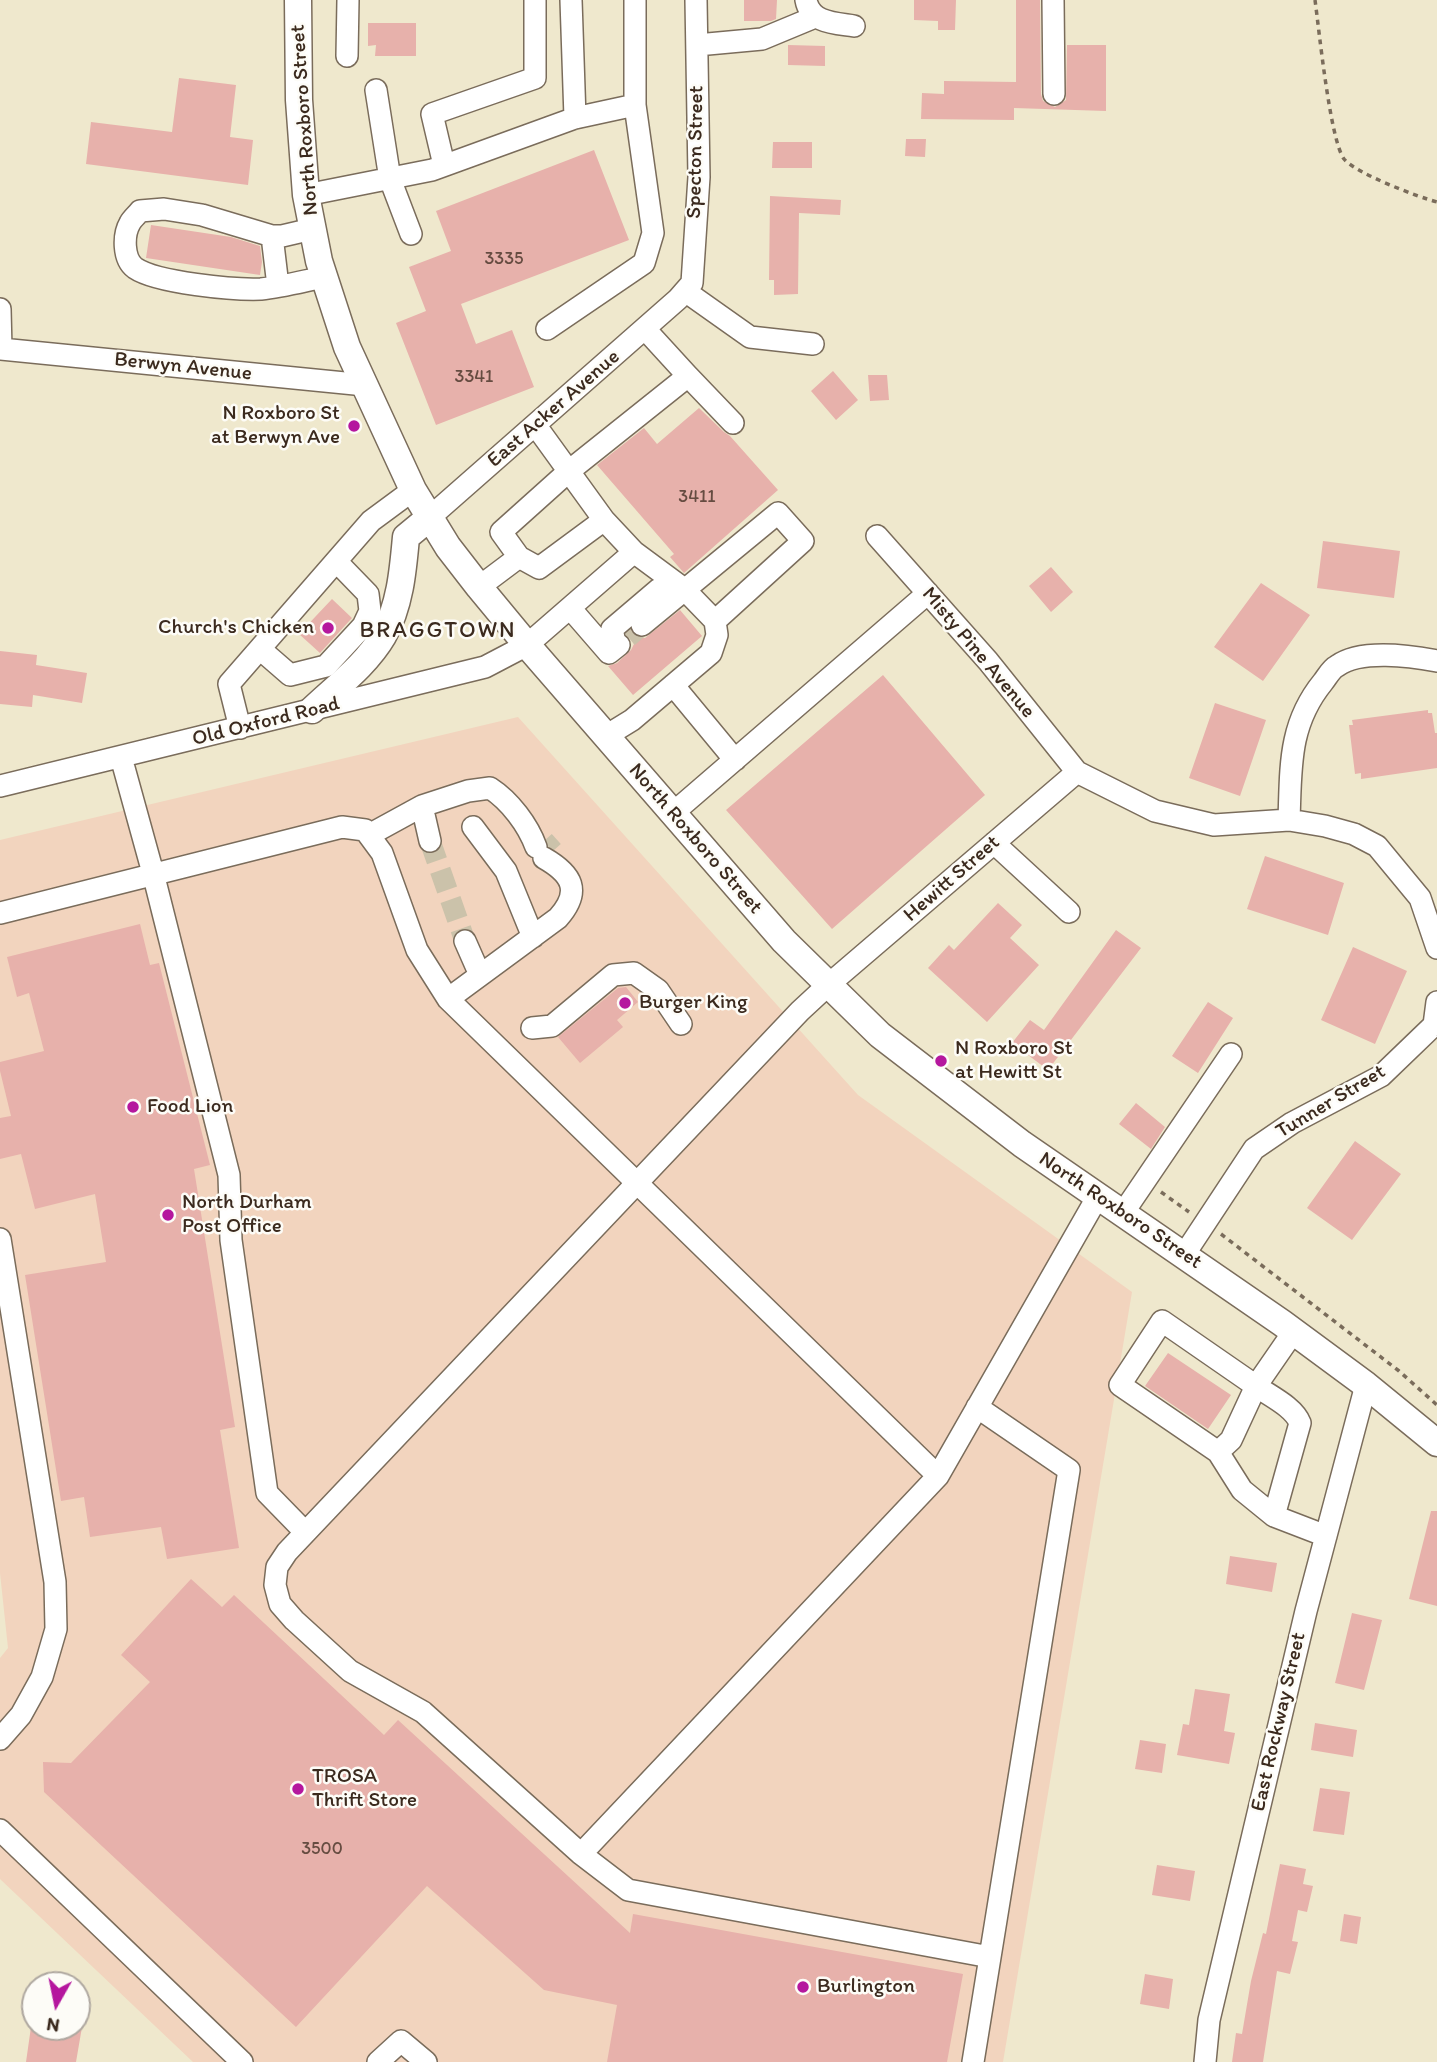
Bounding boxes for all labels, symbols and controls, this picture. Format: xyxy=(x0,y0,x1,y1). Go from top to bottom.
street label: North Roxboro Street xyxy=(286,24,324,216)
street label: Specton Street xyxy=(682,85,710,219)
house number: 3335 xyxy=(485,248,523,270)
street label: East Acker Avenue xyxy=(483,345,625,473)
street label: Berwyn Avenue xyxy=(113,347,253,387)
house number: 3341 xyxy=(455,366,493,388)
place label: N Roxboro St at Berwyn Ave xyxy=(211,401,340,451)
marker: N Roxboro St at Berwyn Ave xyxy=(346,418,362,434)
house number: 3411 xyxy=(678,486,716,508)
street label: Misty Pine Avenue xyxy=(916,582,1040,724)
place label: Church's Chicken xyxy=(158,615,314,641)
district label: BRAGGTOWN xyxy=(360,617,516,645)
marker: Church's Chicken xyxy=(320,620,336,636)
street label: Old Oxford Road xyxy=(190,691,342,753)
street label: North Roxboro Street xyxy=(623,758,767,920)
street label: Hewitt Street xyxy=(899,830,1005,928)
place label: Burger King xyxy=(639,990,748,1016)
marker: Burger King xyxy=(617,995,633,1011)
place label: N Roxboro St at Hewitt St xyxy=(955,1036,1073,1086)
marker: N Roxboro St at Hewitt St xyxy=(933,1053,949,1069)
street label: Tunner Street xyxy=(1272,1059,1390,1145)
place label: Food Lion xyxy=(147,1094,233,1120)
marker: Food Lion xyxy=(125,1099,141,1115)
street label: North Roxboro Street xyxy=(1034,1147,1206,1275)
place label: North Durham Post Office xyxy=(182,1190,312,1240)
marker: North Durham Post Office xyxy=(160,1207,176,1223)
street label: East Rockway Street xyxy=(1246,1630,1312,1814)
place label: TROSA Thrift Store xyxy=(312,1764,417,1814)
marker: TROSA Thrift Store xyxy=(290,1781,306,1797)
house number: 3500 xyxy=(301,1838,343,1860)
north arrow xyxy=(21,1971,91,2041)
place label: Burlington xyxy=(817,1974,915,2000)
marker: Burlington xyxy=(795,1979,811,1995)
text: N xyxy=(45,2013,61,2038)

